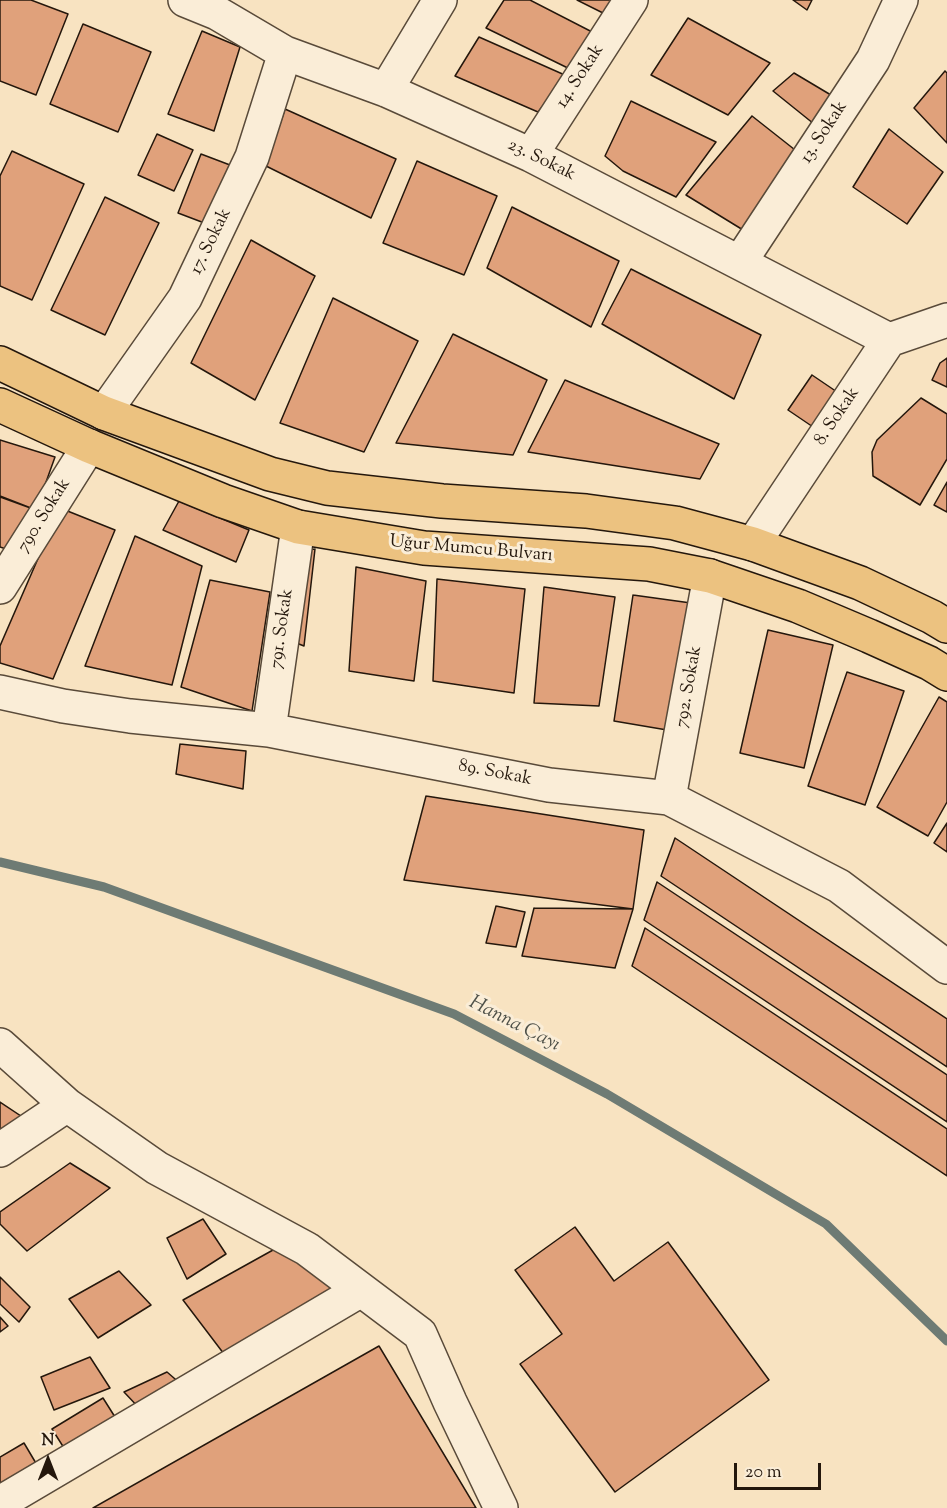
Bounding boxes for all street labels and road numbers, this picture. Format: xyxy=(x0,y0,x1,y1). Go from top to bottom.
street label: 14. Sokak xyxy=(552,41,610,113)
street label: 13. Sokak xyxy=(797,98,853,168)
street label: 23. Sokak xyxy=(504,135,578,187)
street label: 17. Sokak xyxy=(187,205,237,279)
street label: 8. Sokak xyxy=(811,384,865,450)
street label: 790. Sokak xyxy=(14,475,76,557)
street label: Uğur Mumcu Bulvarı xyxy=(389,532,553,568)
street label: 791. Sokak xyxy=(267,588,299,670)
street label: 792. Sokak xyxy=(672,644,708,730)
street label: 89. Sokak xyxy=(456,756,534,792)

